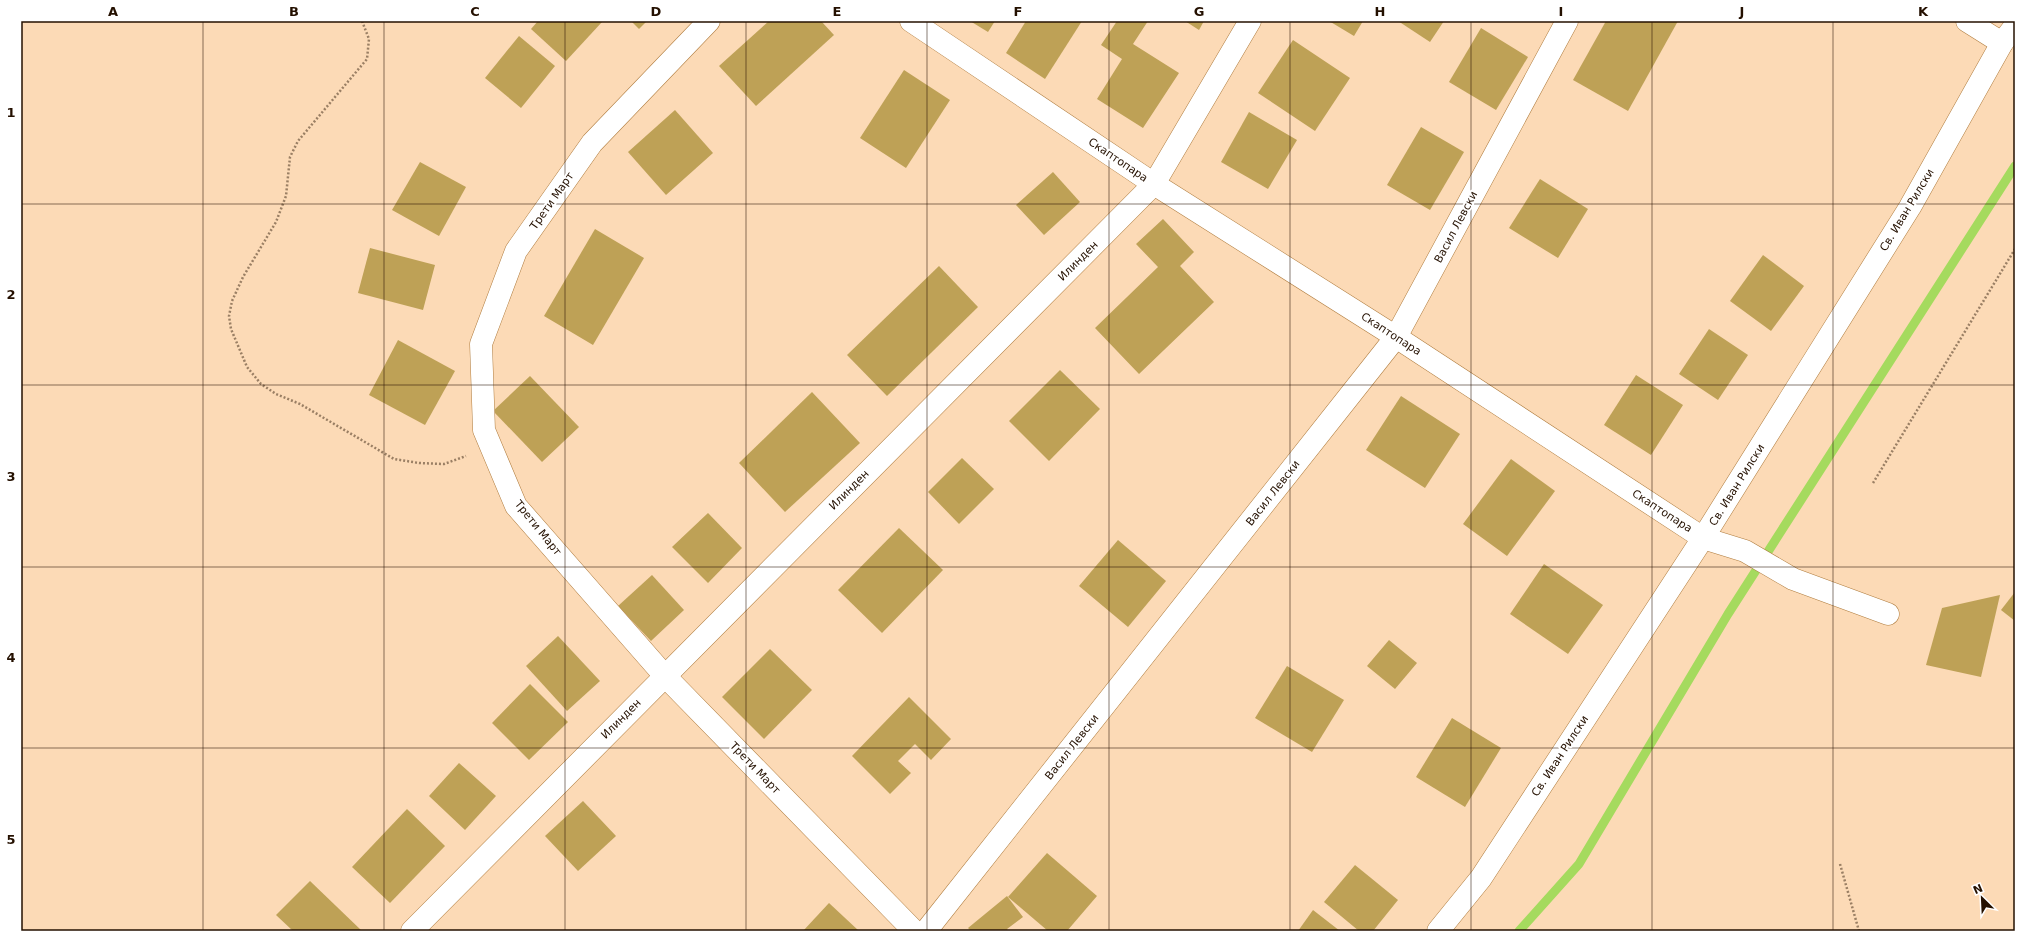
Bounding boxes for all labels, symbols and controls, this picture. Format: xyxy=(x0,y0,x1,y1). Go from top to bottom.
text: A xyxy=(108,4,118,19)
text: B xyxy=(289,4,299,19)
text: C xyxy=(470,4,480,19)
text: D xyxy=(651,4,662,19)
text: E xyxy=(833,4,841,19)
text: F xyxy=(1014,4,1022,19)
text: G xyxy=(1194,4,1204,19)
text: H xyxy=(1375,4,1385,19)
text: I xyxy=(1559,4,1563,19)
text: J xyxy=(1739,4,1744,19)
text: K xyxy=(1918,4,1929,19)
text: 1 xyxy=(6,105,16,120)
street label: Скаптопара xyxy=(1086,135,1150,185)
street label: Св. Иван Рилски xyxy=(1877,166,1937,254)
street label: Трети Март xyxy=(527,169,577,233)
street label: Васил Левски xyxy=(1432,189,1480,265)
street label: Илинден xyxy=(1055,238,1101,284)
text: 2 xyxy=(6,287,16,302)
street label: Скаптопара xyxy=(1358,310,1424,358)
street label: Св. Иван Рилски xyxy=(1707,442,1767,528)
street label: Васил Левски xyxy=(1243,458,1303,528)
street label: Илинден xyxy=(826,467,872,513)
text: 3 xyxy=(6,469,16,484)
street label: Скаптопара xyxy=(1629,487,1695,535)
street label: Трети Март xyxy=(511,497,565,559)
text: 4 xyxy=(6,650,16,665)
street label: Илинден xyxy=(598,696,644,742)
street label: Васил Левски xyxy=(1042,712,1102,782)
street label: Св. Иван Рилски xyxy=(1529,713,1591,799)
street label: Трети Март xyxy=(726,739,783,797)
text: 5 xyxy=(6,832,16,847)
north arrow xyxy=(1962,878,2002,918)
text: N xyxy=(1971,882,1985,897)

